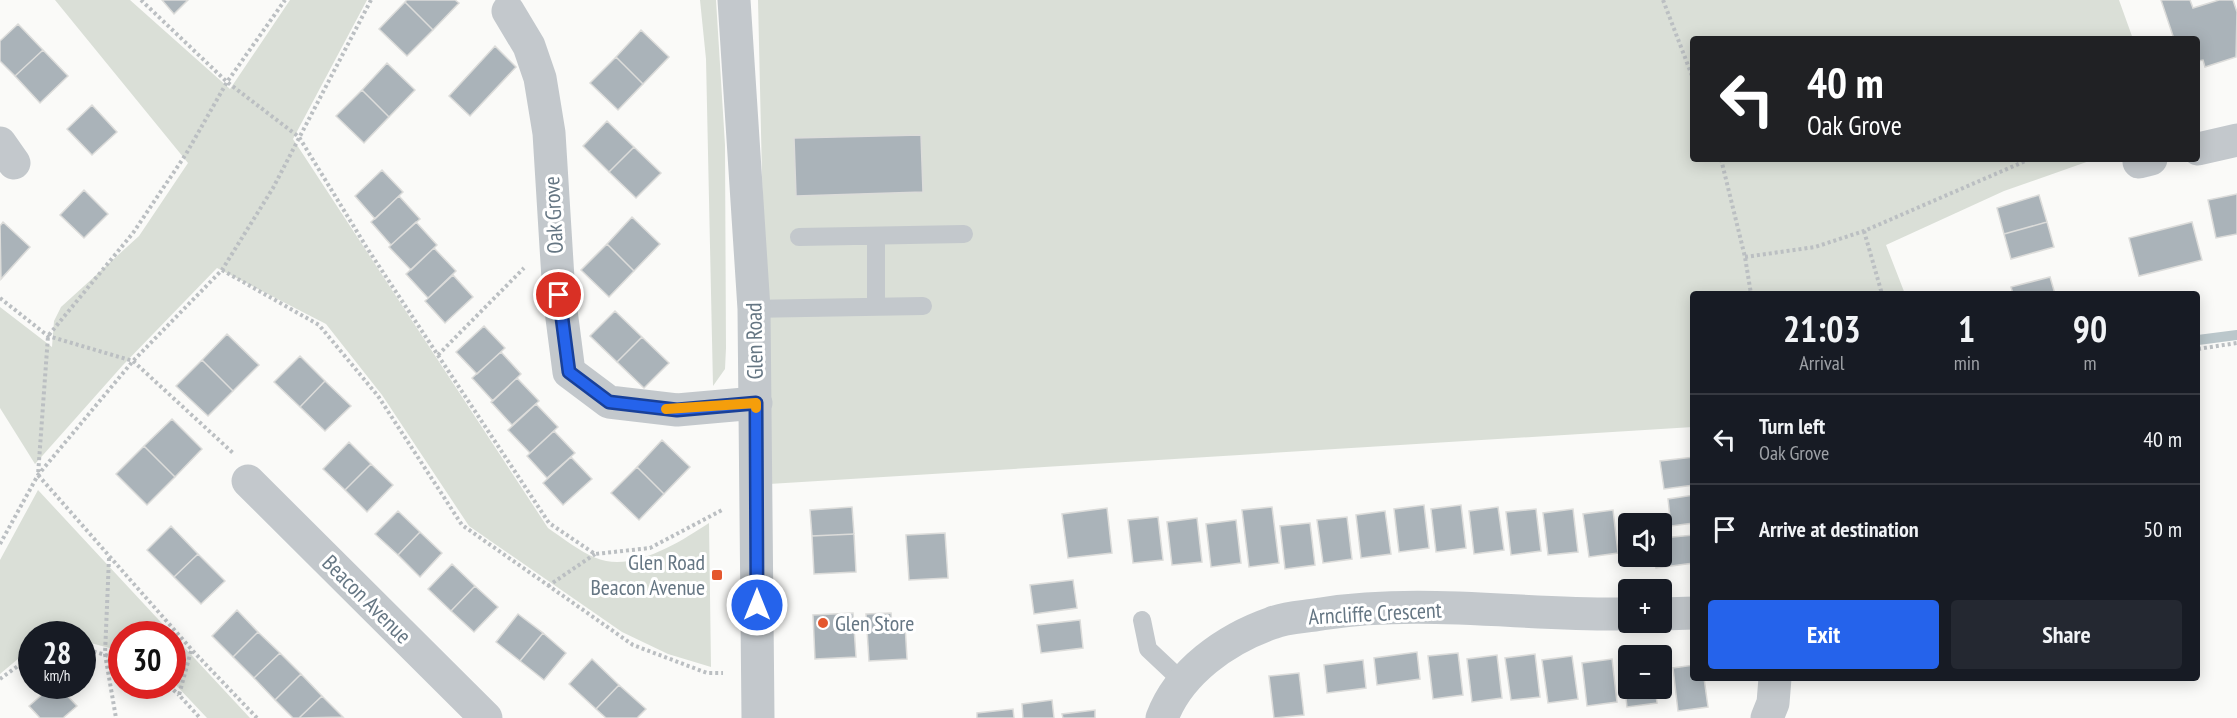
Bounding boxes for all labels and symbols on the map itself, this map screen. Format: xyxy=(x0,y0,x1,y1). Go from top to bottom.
street label: Oak Grove xyxy=(537,176,569,254)
pin xyxy=(533,269,584,320)
street label: Glen Road xyxy=(739,302,769,380)
place label: Glen Road Beacon Avenue xyxy=(590,548,705,601)
street label: Beacon Avenue xyxy=(317,549,417,649)
marker: Glen Road Beacon Avenue xyxy=(710,568,724,582)
position arrow xyxy=(725,573,789,637)
street label: Arncliffe Crescent xyxy=(1308,596,1442,630)
place label: Glen Store xyxy=(835,609,914,637)
marker: Glen Store xyxy=(816,616,830,630)
speed limit sign: 30 xyxy=(108,621,186,699)

